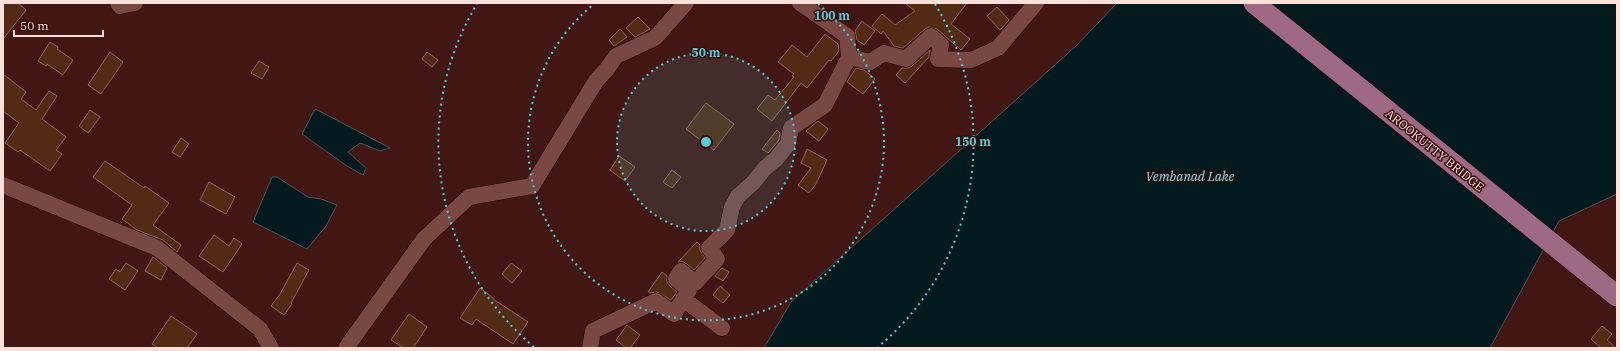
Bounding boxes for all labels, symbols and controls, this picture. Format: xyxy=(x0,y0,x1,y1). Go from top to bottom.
text: 100 m xyxy=(814,8,850,23)
scale bar xyxy=(14,12,103,38)
text: 50 m xyxy=(20,18,49,33)
text: 50 m xyxy=(692,45,721,60)
street label: AROOKUTTY BRIDGE xyxy=(1383,106,1487,194)
text: 150 m xyxy=(955,134,991,149)
centre of rings xyxy=(699,135,713,149)
water label: Vembanad Lake xyxy=(1146,168,1235,185)

